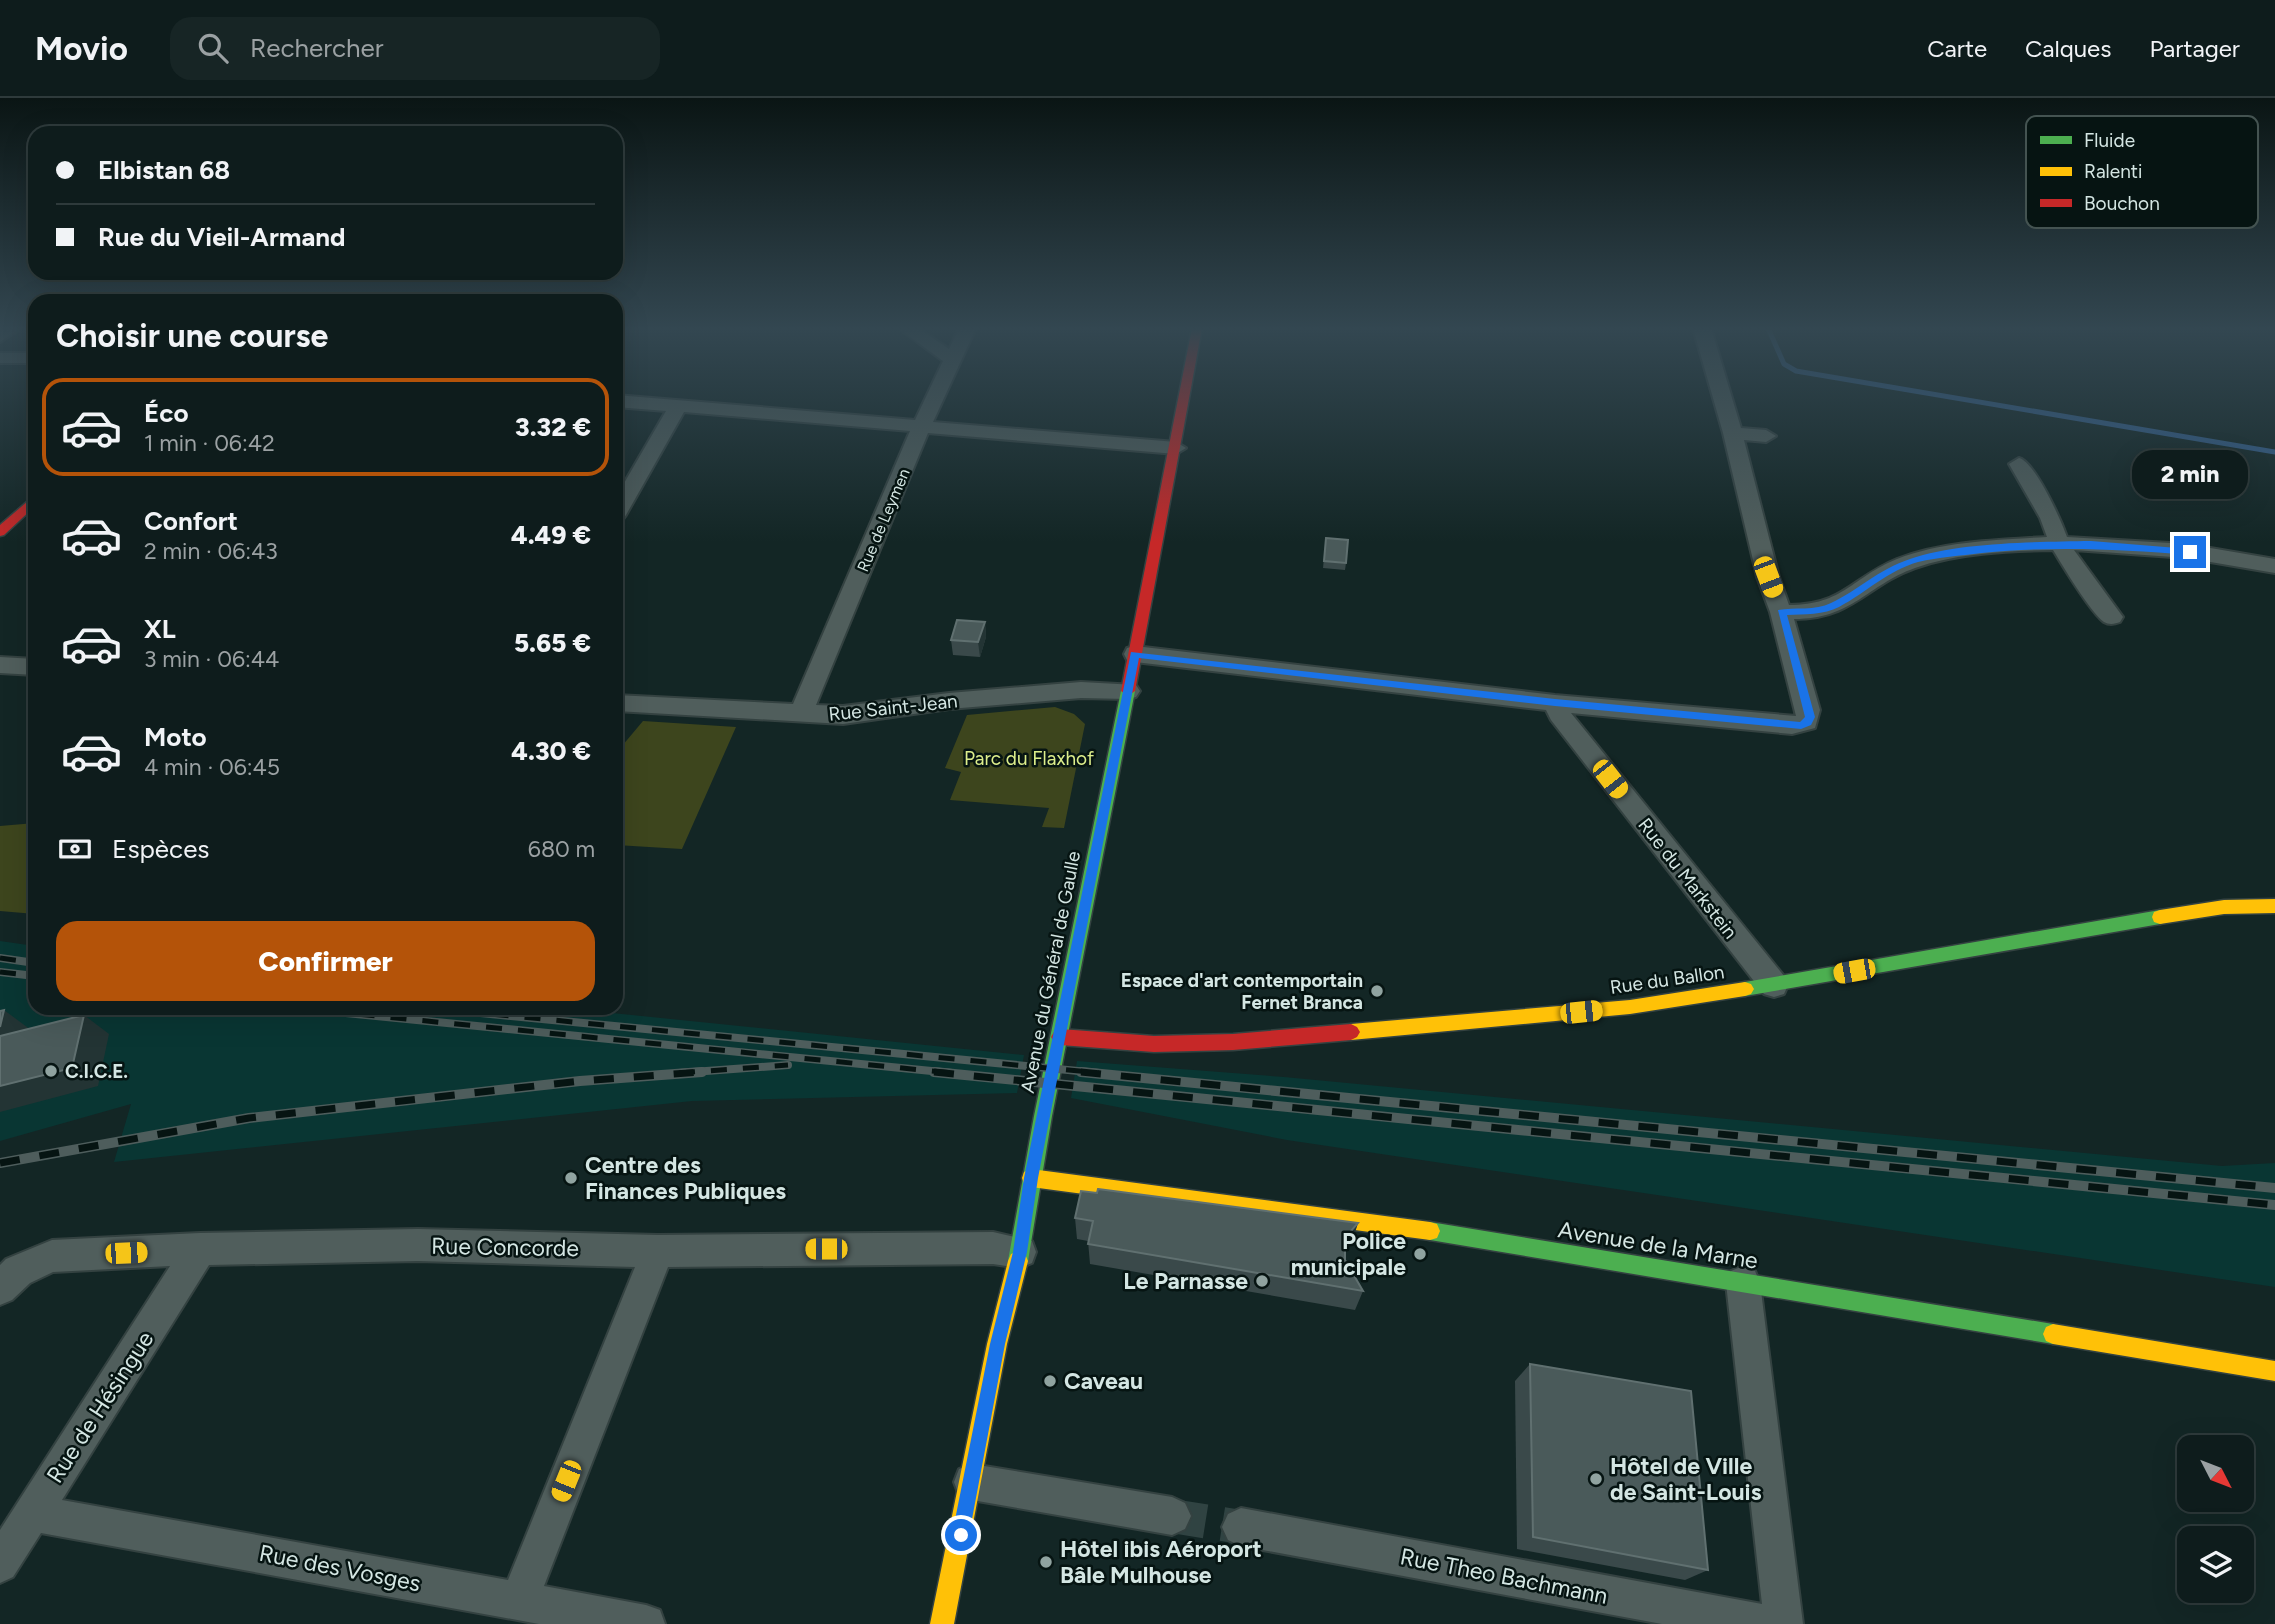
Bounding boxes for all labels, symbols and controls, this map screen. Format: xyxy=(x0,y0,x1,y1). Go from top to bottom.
search box xyxy=(170,17,660,80)
text: Movio xyxy=(35,29,128,68)
icon: search xyxy=(194,29,232,67)
text: Rechercher xyxy=(250,32,384,64)
text: Carte xyxy=(1927,34,1987,63)
text: Calques xyxy=(2025,34,2111,63)
text: Partager xyxy=(2149,34,2240,63)
legend xyxy=(2026,116,2258,228)
text: Fluide xyxy=(2084,129,2135,152)
text: Elbistan 68 xyxy=(98,154,230,186)
text: Ralenti xyxy=(2084,160,2142,183)
text: Bouchon xyxy=(2084,192,2160,215)
text: Rue du Vieil-Armand xyxy=(98,221,346,253)
text: Choisir une course xyxy=(56,317,328,355)
icon: car xyxy=(60,396,123,459)
text: Éco xyxy=(144,397,189,429)
text: 3.32 € xyxy=(515,411,591,443)
text: 1 min · 06:42 xyxy=(144,429,275,457)
callout: 2 min xyxy=(2132,450,2248,500)
text: 2 min xyxy=(2161,460,2219,488)
street label: Rue de Leymen xyxy=(853,466,914,575)
icon: car xyxy=(60,504,123,567)
text: Confort xyxy=(144,505,238,537)
text: 4.49 € xyxy=(511,519,591,551)
route end xyxy=(2174,536,2206,568)
text: 2 min · 06:43 xyxy=(144,537,278,565)
car xyxy=(1751,554,1786,600)
icon: car xyxy=(60,612,123,675)
text: XL xyxy=(144,613,176,645)
text: 5.65 € xyxy=(514,627,591,659)
text: 3 min · 06:44 xyxy=(144,645,279,673)
street label: Rue Saint-Jean xyxy=(827,689,959,726)
icon: car xyxy=(60,720,123,783)
text: Moto xyxy=(144,721,207,753)
text: 4.30 € xyxy=(511,735,591,767)
park label: Parc du Flaxhof xyxy=(964,747,1094,770)
text: 4 min · 06:45 xyxy=(144,753,280,781)
car xyxy=(1589,756,1632,802)
street label: Rue du Markstein xyxy=(1633,813,1742,943)
icon: cash xyxy=(56,830,94,868)
text: Espèces xyxy=(112,833,209,865)
text: 680 m xyxy=(528,835,595,863)
street label: Avenue du Général de Gaulle xyxy=(1016,849,1085,1095)
button: Confirmer xyxy=(56,921,595,1001)
car xyxy=(1832,957,1877,985)
street label: Rue du Ballon xyxy=(1608,960,1726,999)
place label: Espace d'art contemportain Fernet Branca xyxy=(1121,969,1363,1014)
marker: Espace d'art contemportain Fernet Branca xyxy=(1369,983,1385,999)
car xyxy=(1560,999,1603,1025)
place label: C.I.C.E. xyxy=(65,1060,128,1083)
marker: C.I.C.E. xyxy=(43,1063,59,1079)
place label: Centre des Finances Publiques xyxy=(585,1151,786,1205)
marker: Centre des Finances Publiques xyxy=(563,1170,579,1186)
street label: Avenue de la Marne xyxy=(1556,1215,1760,1275)
place label: Police municipale xyxy=(1291,1227,1406,1281)
street label: Rue Concorde xyxy=(431,1232,579,1262)
car xyxy=(806,1239,848,1260)
car xyxy=(105,1242,148,1264)
marker: Police municipale xyxy=(1412,1246,1428,1262)
place label: Le Parnasse xyxy=(1123,1267,1248,1295)
marker: Le Parnasse xyxy=(1254,1273,1270,1289)
street label: Rue de Hésingue xyxy=(41,1326,159,1488)
place label: Caveau xyxy=(1064,1367,1143,1395)
marker: Caveau xyxy=(1042,1373,1058,1389)
north arrow xyxy=(2177,1435,2254,1512)
map controls xyxy=(2177,1435,2254,1603)
place label: Hôtel de Ville de Saint-Louis xyxy=(1610,1452,1762,1506)
car xyxy=(549,1458,584,1504)
marker: Hôtel de Ville de Saint-Louis xyxy=(1588,1471,1604,1487)
route start xyxy=(945,1519,977,1551)
button: layers xyxy=(2177,1526,2254,1603)
place label: Hôtel ibis Aéroport Bâle Mulhouse xyxy=(1060,1535,1262,1589)
street label: Rue des Vosges xyxy=(257,1539,423,1597)
street label: Rue Theo Bachmann xyxy=(1398,1542,1610,1610)
marker: Hôtel ibis Aéroport Bâle Mulhouse xyxy=(1038,1554,1054,1570)

